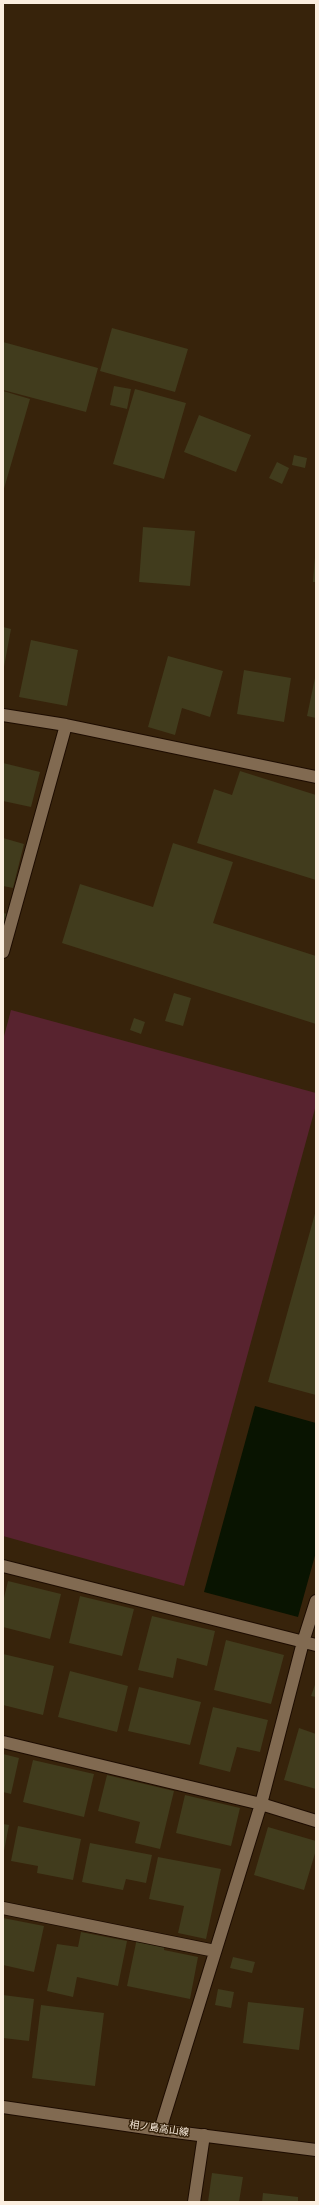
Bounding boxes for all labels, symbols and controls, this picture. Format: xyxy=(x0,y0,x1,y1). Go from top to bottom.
street label: 相ノ島高山線 xyxy=(128,2119,190,2139)

